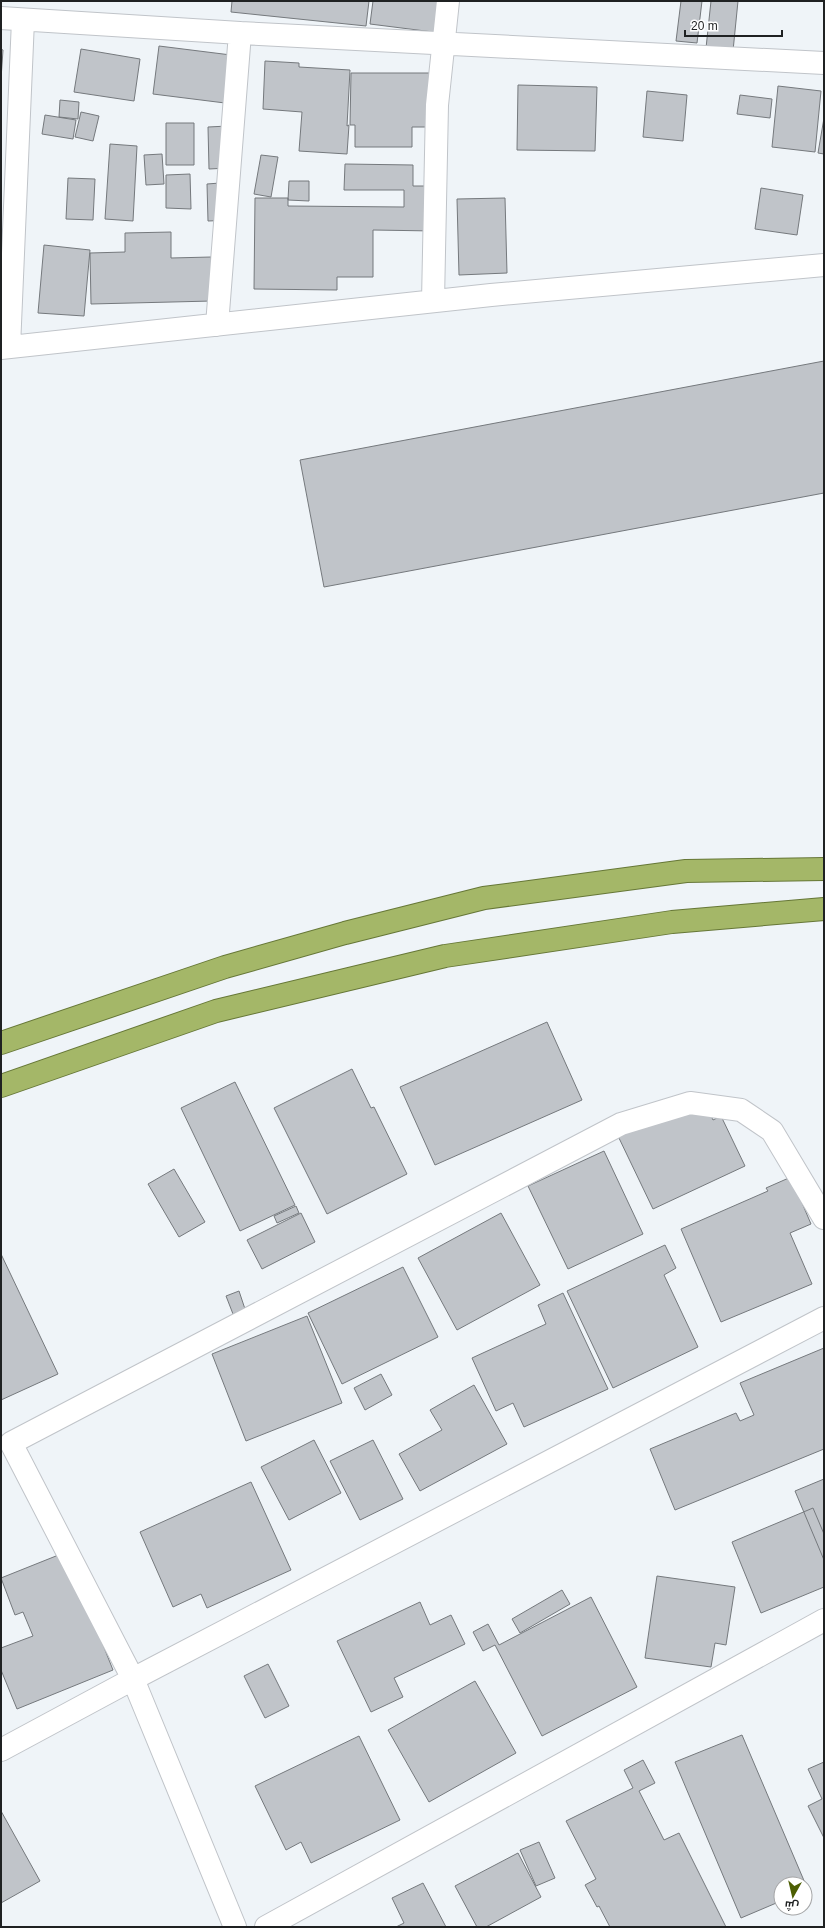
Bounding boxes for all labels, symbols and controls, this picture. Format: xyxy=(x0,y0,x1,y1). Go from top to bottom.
scale bar xyxy=(685,12,782,38)
text: 20 m xyxy=(691,19,718,33)
north arrow xyxy=(773,1876,813,1916)
text: ش xyxy=(784,1898,800,1913)

